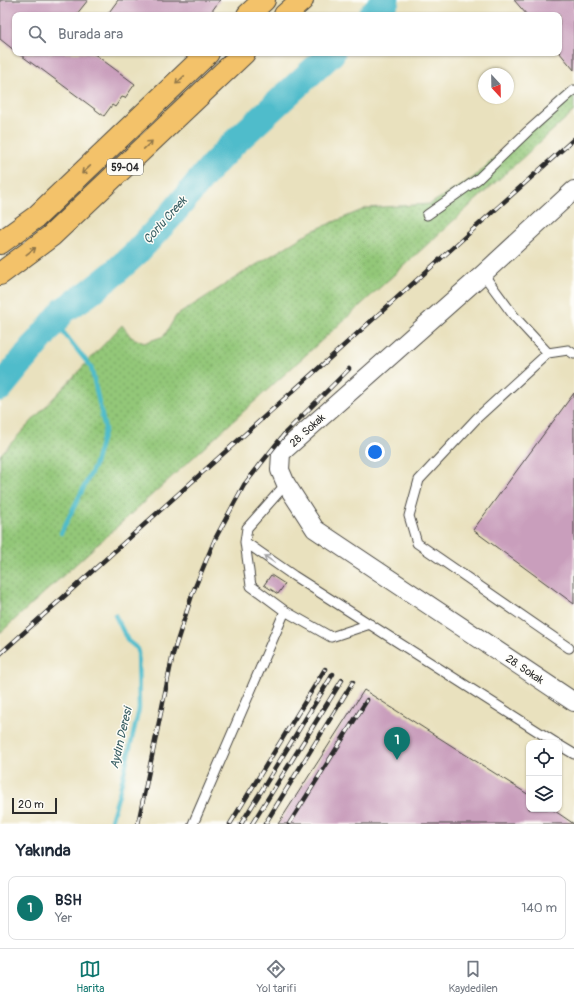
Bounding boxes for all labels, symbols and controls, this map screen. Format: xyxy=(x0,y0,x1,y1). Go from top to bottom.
search box xyxy=(12,12,562,56)
icon: search xyxy=(26,23,48,45)
text: Burada ara xyxy=(58,25,123,44)
north arrow xyxy=(478,68,514,104)
one-way arrow xyxy=(175,75,185,85)
one-way arrow xyxy=(143,140,153,149)
road number: 59-04 xyxy=(107,159,143,175)
one-way arrow xyxy=(81,165,91,174)
water label: Çorlu Creek xyxy=(140,193,191,247)
one-way arrow xyxy=(26,246,37,255)
street label: 28. Sokak xyxy=(287,411,328,450)
your location xyxy=(365,442,385,462)
one-way arrow xyxy=(264,555,275,563)
street label: 28. Sokak xyxy=(503,652,547,687)
water label: Aydın Deresi xyxy=(107,704,136,770)
pin: 1 xyxy=(384,727,410,760)
map controls xyxy=(526,740,562,812)
button: locate xyxy=(526,740,562,776)
button: layers xyxy=(526,776,562,812)
scale bar xyxy=(12,796,57,815)
text: 20 m xyxy=(18,798,44,811)
text: Yakında xyxy=(16,840,71,861)
text: BSH xyxy=(55,891,82,910)
text: 1 xyxy=(27,900,33,916)
text: 140 m xyxy=(521,900,557,916)
text: Yer xyxy=(55,910,72,926)
tab: Harita xyxy=(76,958,104,995)
tab: Yol tarifi xyxy=(257,958,296,995)
tab: Kaydedilen xyxy=(448,958,498,995)

